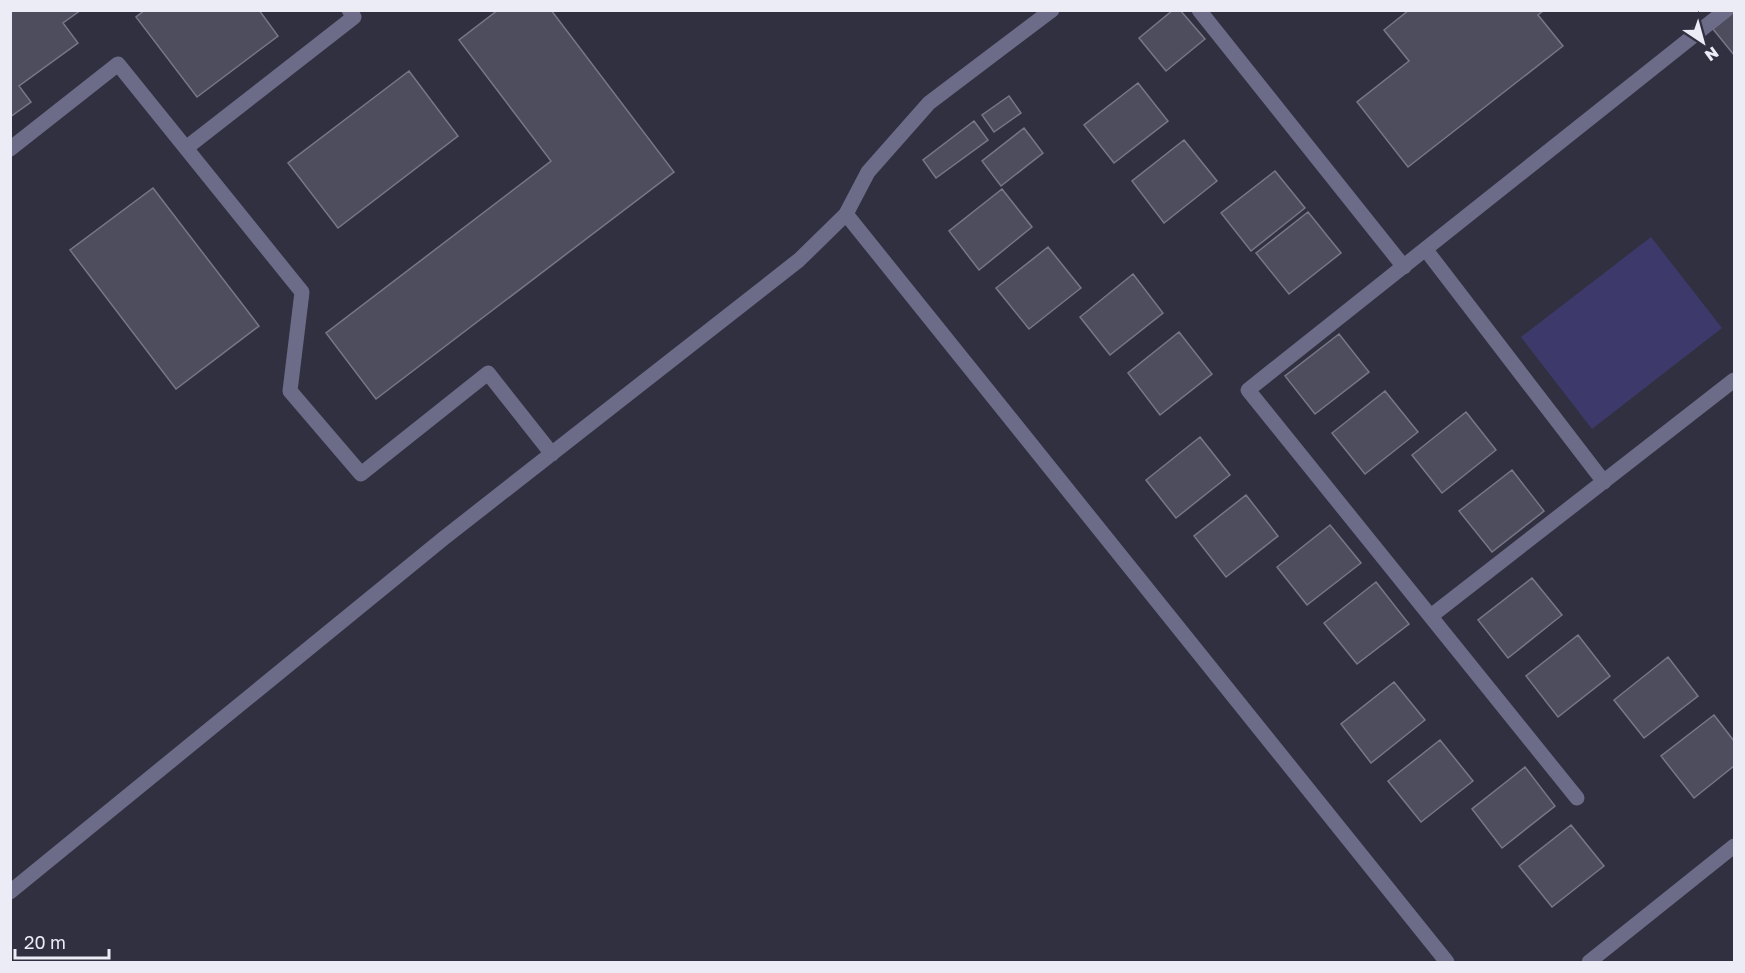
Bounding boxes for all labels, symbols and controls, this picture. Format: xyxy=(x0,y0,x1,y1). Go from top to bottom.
north arrow xyxy=(1673,12,1733,72)
text: N xyxy=(1701,42,1723,66)
scale bar xyxy=(15,922,110,960)
text: 20 m xyxy=(24,931,66,953)

